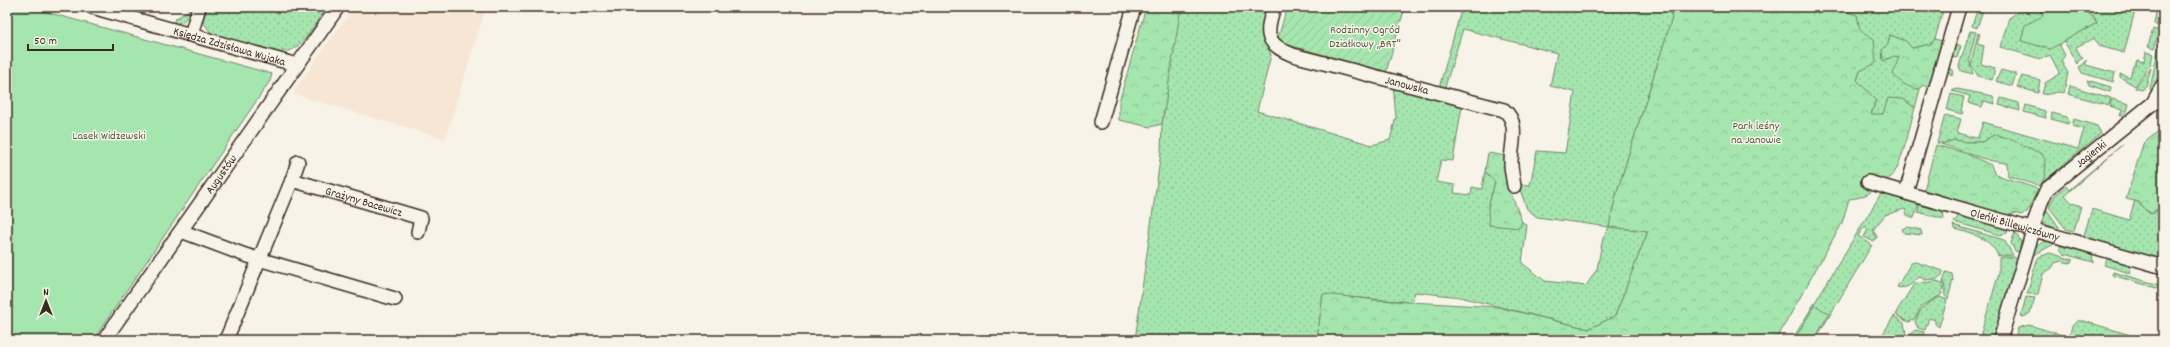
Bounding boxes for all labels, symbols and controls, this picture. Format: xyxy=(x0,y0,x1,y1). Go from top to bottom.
park label: Rodzinny Ogród Działkowy „BRT” xyxy=(1329,22,1401,53)
street label: Księdza Zdzisława Wujaka xyxy=(171,23,288,71)
scale bar xyxy=(28,26,113,52)
text: 50 m xyxy=(34,33,57,50)
street label: Janowska xyxy=(1383,72,1431,100)
park label: Park leśny na Janowie xyxy=(1731,118,1781,149)
park label: Lasek Widzewski xyxy=(73,128,146,145)
street label: Jagienki xyxy=(2073,137,2111,172)
street label: Augustów xyxy=(202,151,242,198)
street label: Grażyny Bacewicz xyxy=(323,183,404,222)
street label: Oleńki Billewiczówny xyxy=(1968,205,2062,247)
north arrow xyxy=(26,281,66,321)
text: N xyxy=(43,285,49,301)

